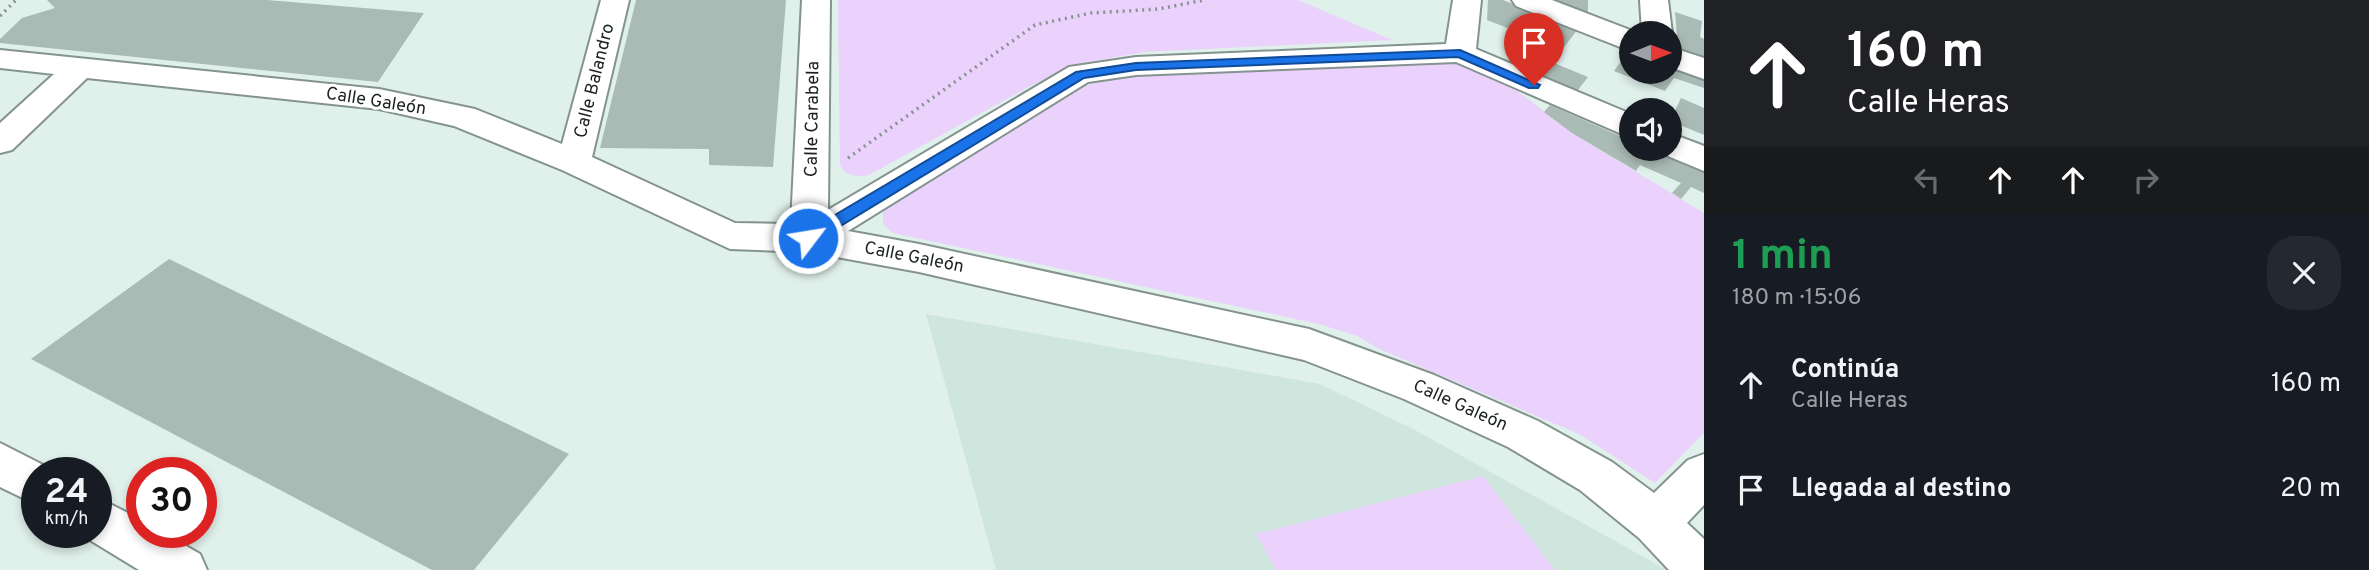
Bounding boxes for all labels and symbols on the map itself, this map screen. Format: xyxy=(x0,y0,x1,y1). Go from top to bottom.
pin xyxy=(1504,13,1564,85)
street label: Calle Balandro xyxy=(570,21,620,141)
north arrow xyxy=(1619,21,1682,84)
street label: Calle Carabela xyxy=(800,61,826,177)
street label: Calle Galeón xyxy=(324,83,428,121)
position arrow xyxy=(771,201,845,275)
street label: Calle Galeón xyxy=(862,237,966,279)
street label: Calle Galeón xyxy=(1409,375,1511,437)
speed limit sign: 30 xyxy=(126,457,217,548)

